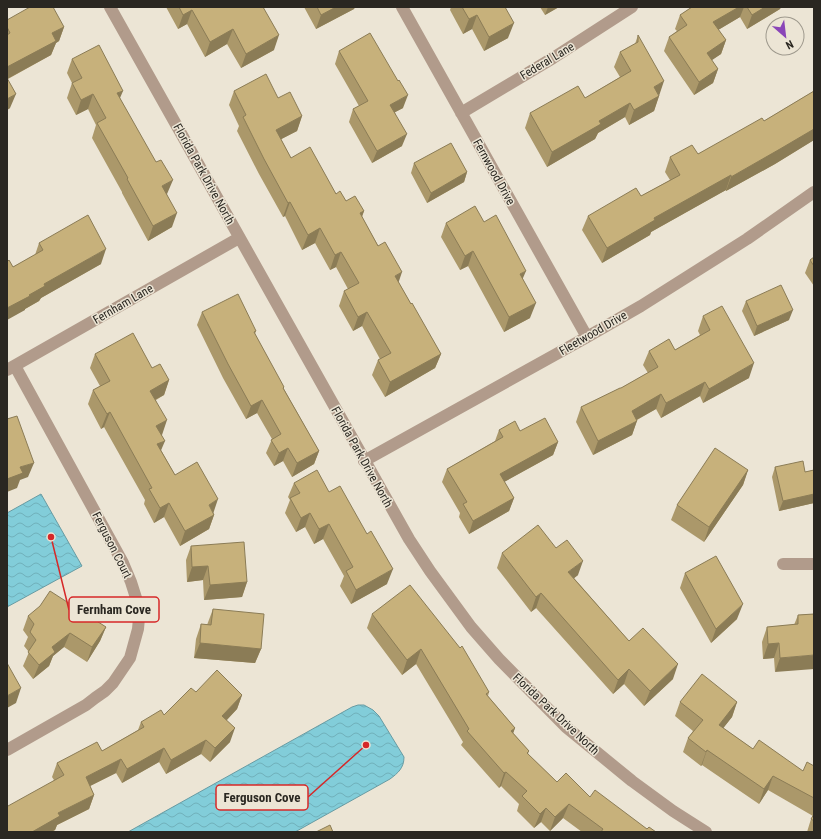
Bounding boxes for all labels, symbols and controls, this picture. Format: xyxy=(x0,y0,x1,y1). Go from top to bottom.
north arrow xyxy=(765,16,805,56)
text: N xyxy=(783,37,795,52)
street label: Federal Lane xyxy=(517,39,577,83)
street label: Florida Park Drive North xyxy=(170,121,238,227)
street label: Fernwood Drive xyxy=(470,137,518,208)
street label: Fernham Lane xyxy=(91,281,156,327)
street label: Fleetwood Drive xyxy=(557,308,630,358)
street label: Florida Park Drive North xyxy=(328,404,396,510)
street label: Ferguson Court xyxy=(89,509,135,581)
callout: Fernham Cove xyxy=(69,597,159,622)
text: Fernham Cove xyxy=(77,602,151,617)
street label: Florida Park Drive North xyxy=(510,670,602,758)
callout: Ferguson Cove xyxy=(216,785,308,810)
text: Ferguson Cove xyxy=(224,790,300,805)

